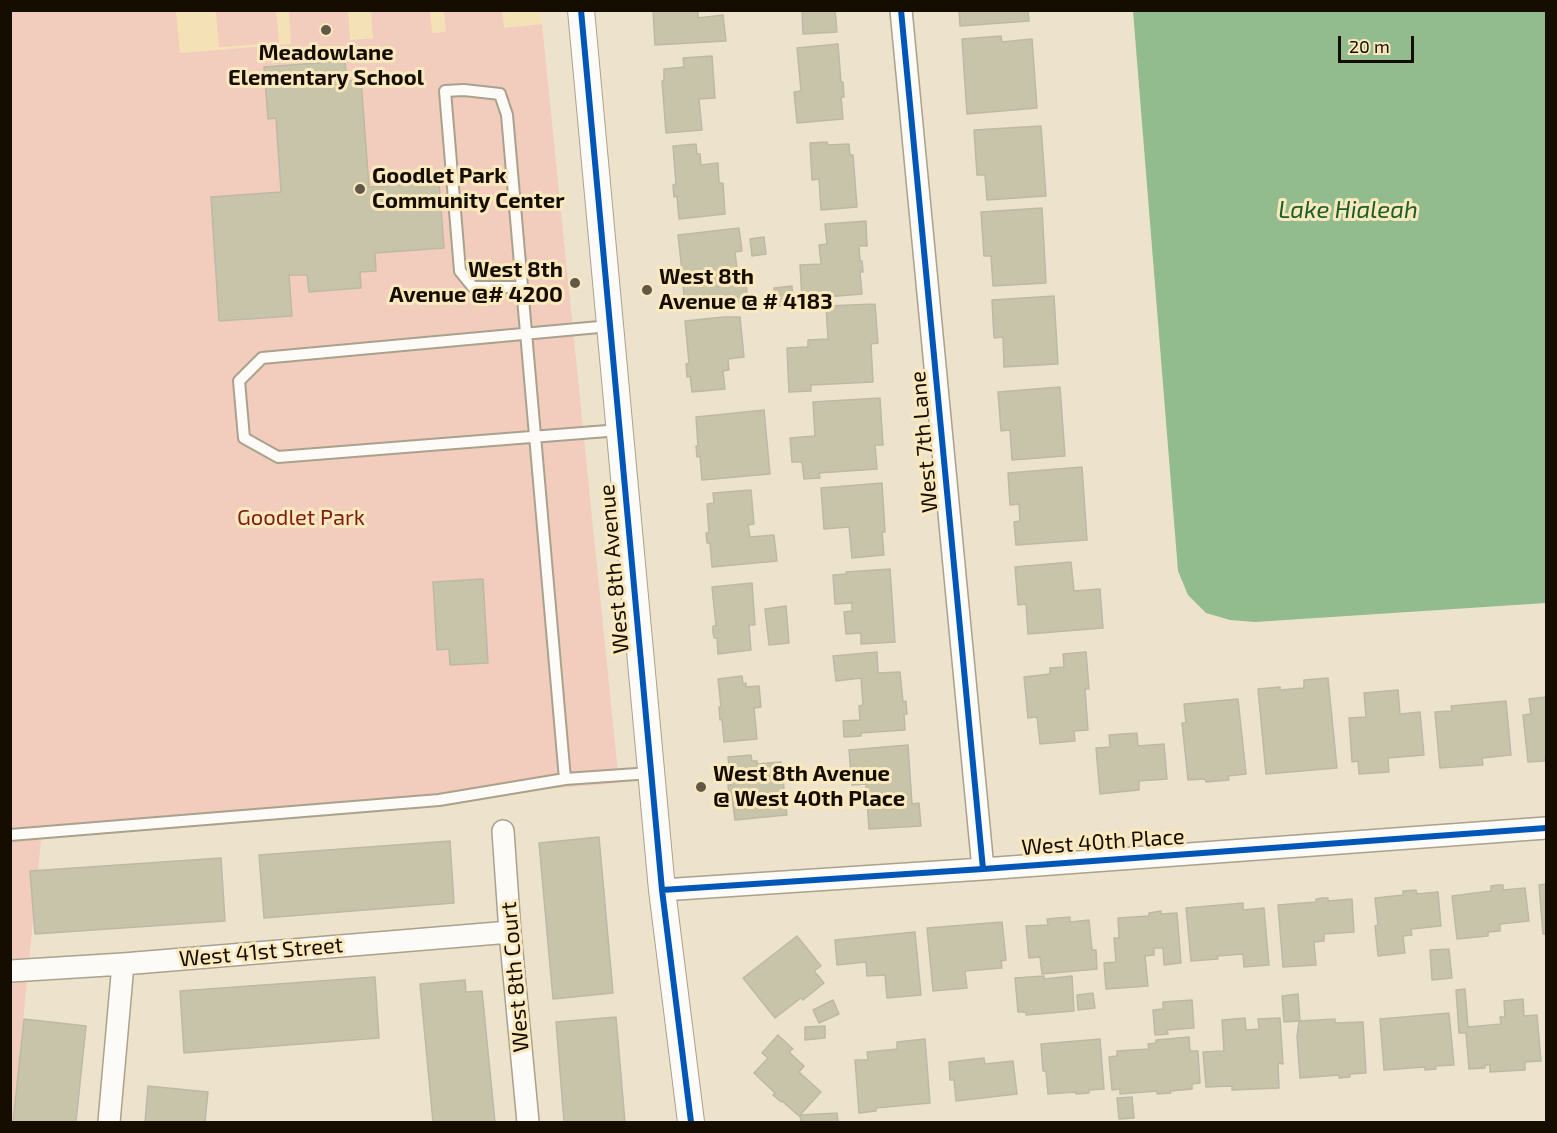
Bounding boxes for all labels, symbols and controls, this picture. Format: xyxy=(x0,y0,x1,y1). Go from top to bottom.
marker: Meadowlane Elementary School xyxy=(319,23,333,37)
scale bar xyxy=(1341,24,1418,62)
text: 20 m xyxy=(1349,35,1390,57)
place label: Meadowlane Elementary School xyxy=(228,40,424,92)
place label: Goodlet Park Community Center xyxy=(372,163,565,214)
marker: Goodlet Park Community Center xyxy=(353,182,367,196)
water label: Lake Hialeah xyxy=(1278,196,1418,224)
place label: West 8th Avenue @# 4200 xyxy=(389,257,563,308)
place label: West 8th Avenue @ # 4183 xyxy=(659,264,833,316)
marker: West 8th Avenue @# 4200 xyxy=(568,276,582,290)
marker: West 8th Avenue @ # 4183 xyxy=(640,283,654,297)
street label: West 7th Lane xyxy=(905,370,943,514)
street label: West 8th Avenue xyxy=(593,483,635,655)
park label: Goodlet Park xyxy=(237,505,365,531)
place label: West 8th Avenue @ West 40th Place xyxy=(713,761,905,812)
marker: West 8th Avenue @ West 40th Place xyxy=(694,780,708,794)
street label: West 40th Place xyxy=(1020,823,1186,861)
street label: West 8th Court xyxy=(495,901,535,1053)
street label: West 41st Street xyxy=(178,932,344,972)

